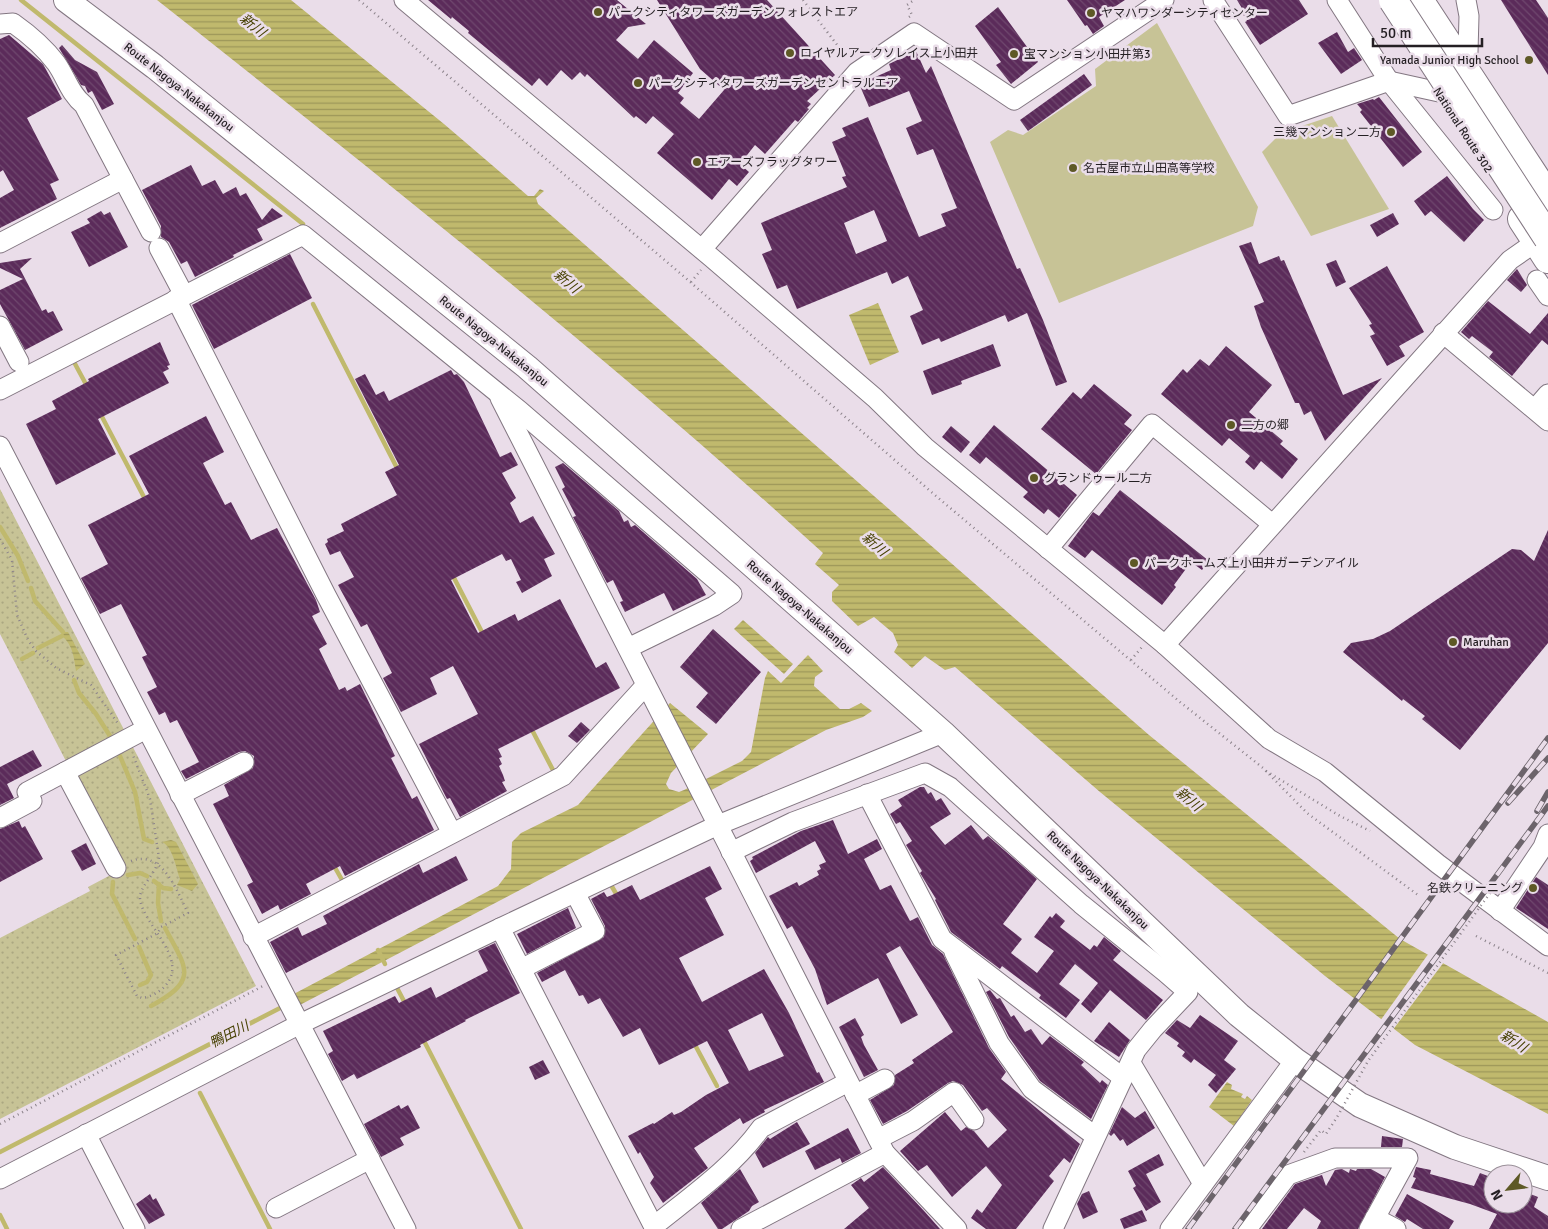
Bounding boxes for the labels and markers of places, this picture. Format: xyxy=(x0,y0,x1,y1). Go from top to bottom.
place label: パークシティタワーズガーデンフォレストエア xyxy=(608,5,858,20)
marker: パークシティタワーズガーデンフォレストエア xyxy=(592,6,604,18)
place label: ヤマハワンダーシティセンター xyxy=(1101,6,1268,21)
marker: ヤマハワンダーシティセンター xyxy=(1085,7,1097,19)
place label: ロイヤルアークソレイス上小田井 xyxy=(800,46,979,61)
marker: ロイヤルアークソレイス上小田井 xyxy=(784,47,796,59)
place label: 宝マンション小田井第3 xyxy=(1024,47,1150,62)
marker: 宝マンション小田井第3 xyxy=(1008,48,1020,60)
place label: Yamada Junior High School xyxy=(1380,53,1519,68)
marker: Yamada Junior High School xyxy=(1523,54,1535,66)
place label: パークシティタワーズガーデンセントラルエア xyxy=(648,76,899,91)
marker: パークシティタワーズガーデンセントラルエア xyxy=(632,77,644,89)
place label: 三幾マンション二方 xyxy=(1273,125,1381,140)
marker: 三幾マンション二方 xyxy=(1385,126,1397,138)
place label: エアーズフラッグタワー xyxy=(707,155,838,170)
marker: エアーズフラッグタワー xyxy=(691,156,703,168)
place label: 名古屋市立山田高等学校 xyxy=(1083,161,1215,176)
marker: 名古屋市立山田高等学校 xyxy=(1067,162,1079,174)
place label: 二方の郷 xyxy=(1241,418,1289,433)
marker: 二方の郷 xyxy=(1225,419,1237,431)
place label: グランドゥール二方 xyxy=(1044,471,1152,486)
marker: グランドゥール二方 xyxy=(1028,472,1040,484)
place label: パークホームズ上小田井ガーデンアイル xyxy=(1144,556,1359,571)
marker: パークホームズ上小田井ガーデンアイル xyxy=(1128,557,1140,569)
place label: Maruhan xyxy=(1463,635,1509,650)
marker: Maruhan xyxy=(1447,636,1459,648)
place label: 名鉄クリーニング xyxy=(1427,881,1523,896)
marker: 名鉄クリーニング xyxy=(1527,882,1539,894)

